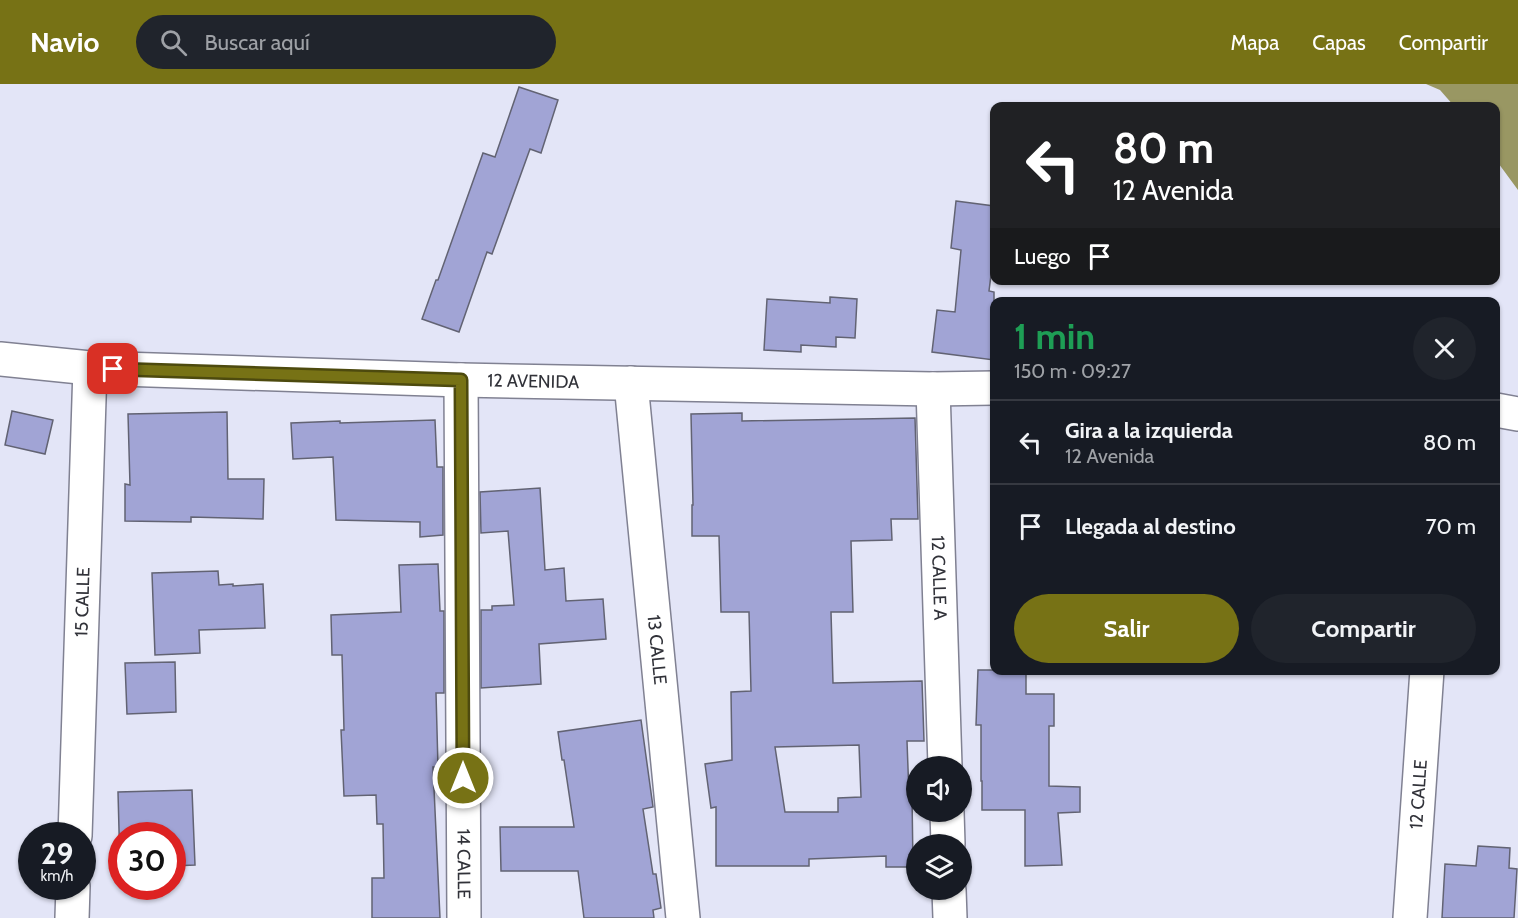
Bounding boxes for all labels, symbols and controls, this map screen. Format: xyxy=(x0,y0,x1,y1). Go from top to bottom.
search box xyxy=(136,15,556,69)
text: Navio xyxy=(30,25,100,59)
icon: search xyxy=(157,26,190,59)
text: Buscar aquí xyxy=(205,29,310,56)
text: Mapa xyxy=(1231,30,1279,55)
text: Capas xyxy=(1312,30,1366,55)
text: Compartir xyxy=(1399,30,1488,55)
text: 80 m xyxy=(1113,122,1214,174)
icon: left xyxy=(1014,126,1092,204)
text: 12 Avenida xyxy=(1113,174,1233,207)
icon: arrive xyxy=(1083,240,1116,273)
text: Luego xyxy=(1014,243,1071,270)
text: 1 min xyxy=(1014,314,1095,358)
button: close xyxy=(1413,317,1476,380)
pin xyxy=(87,343,138,394)
icon: arrive xyxy=(96,352,129,385)
text: 150 m · 09:27 xyxy=(1014,359,1131,383)
street label: 12 AVENIDA xyxy=(487,370,579,393)
text: Gira a la izquierda xyxy=(1065,417,1233,444)
icon: left xyxy=(1014,426,1047,459)
text: 80 m xyxy=(1423,429,1476,456)
text: 12 Avenida xyxy=(1065,444,1154,468)
icon: arrive xyxy=(1014,510,1047,543)
text: Llegada al destino xyxy=(1065,513,1236,540)
text: 70 m xyxy=(1426,513,1476,540)
street label: 12 CALLE A xyxy=(927,535,951,621)
street label: 15 CALLE xyxy=(70,567,95,637)
button: Salir xyxy=(1014,594,1239,663)
button: Compartir xyxy=(1251,594,1476,663)
street label: 13 CALLE xyxy=(643,614,671,686)
position arrow xyxy=(431,746,495,810)
map controls xyxy=(906,756,972,900)
button: sound xyxy=(906,756,972,822)
street label: 12 CALLE xyxy=(1405,759,1432,830)
speed limit sign: 30 xyxy=(108,822,186,900)
street label: 14 CALLE xyxy=(453,829,475,899)
button: layers xyxy=(906,834,972,900)
text: 29 xyxy=(41,835,73,872)
text: km/h xyxy=(41,867,73,885)

